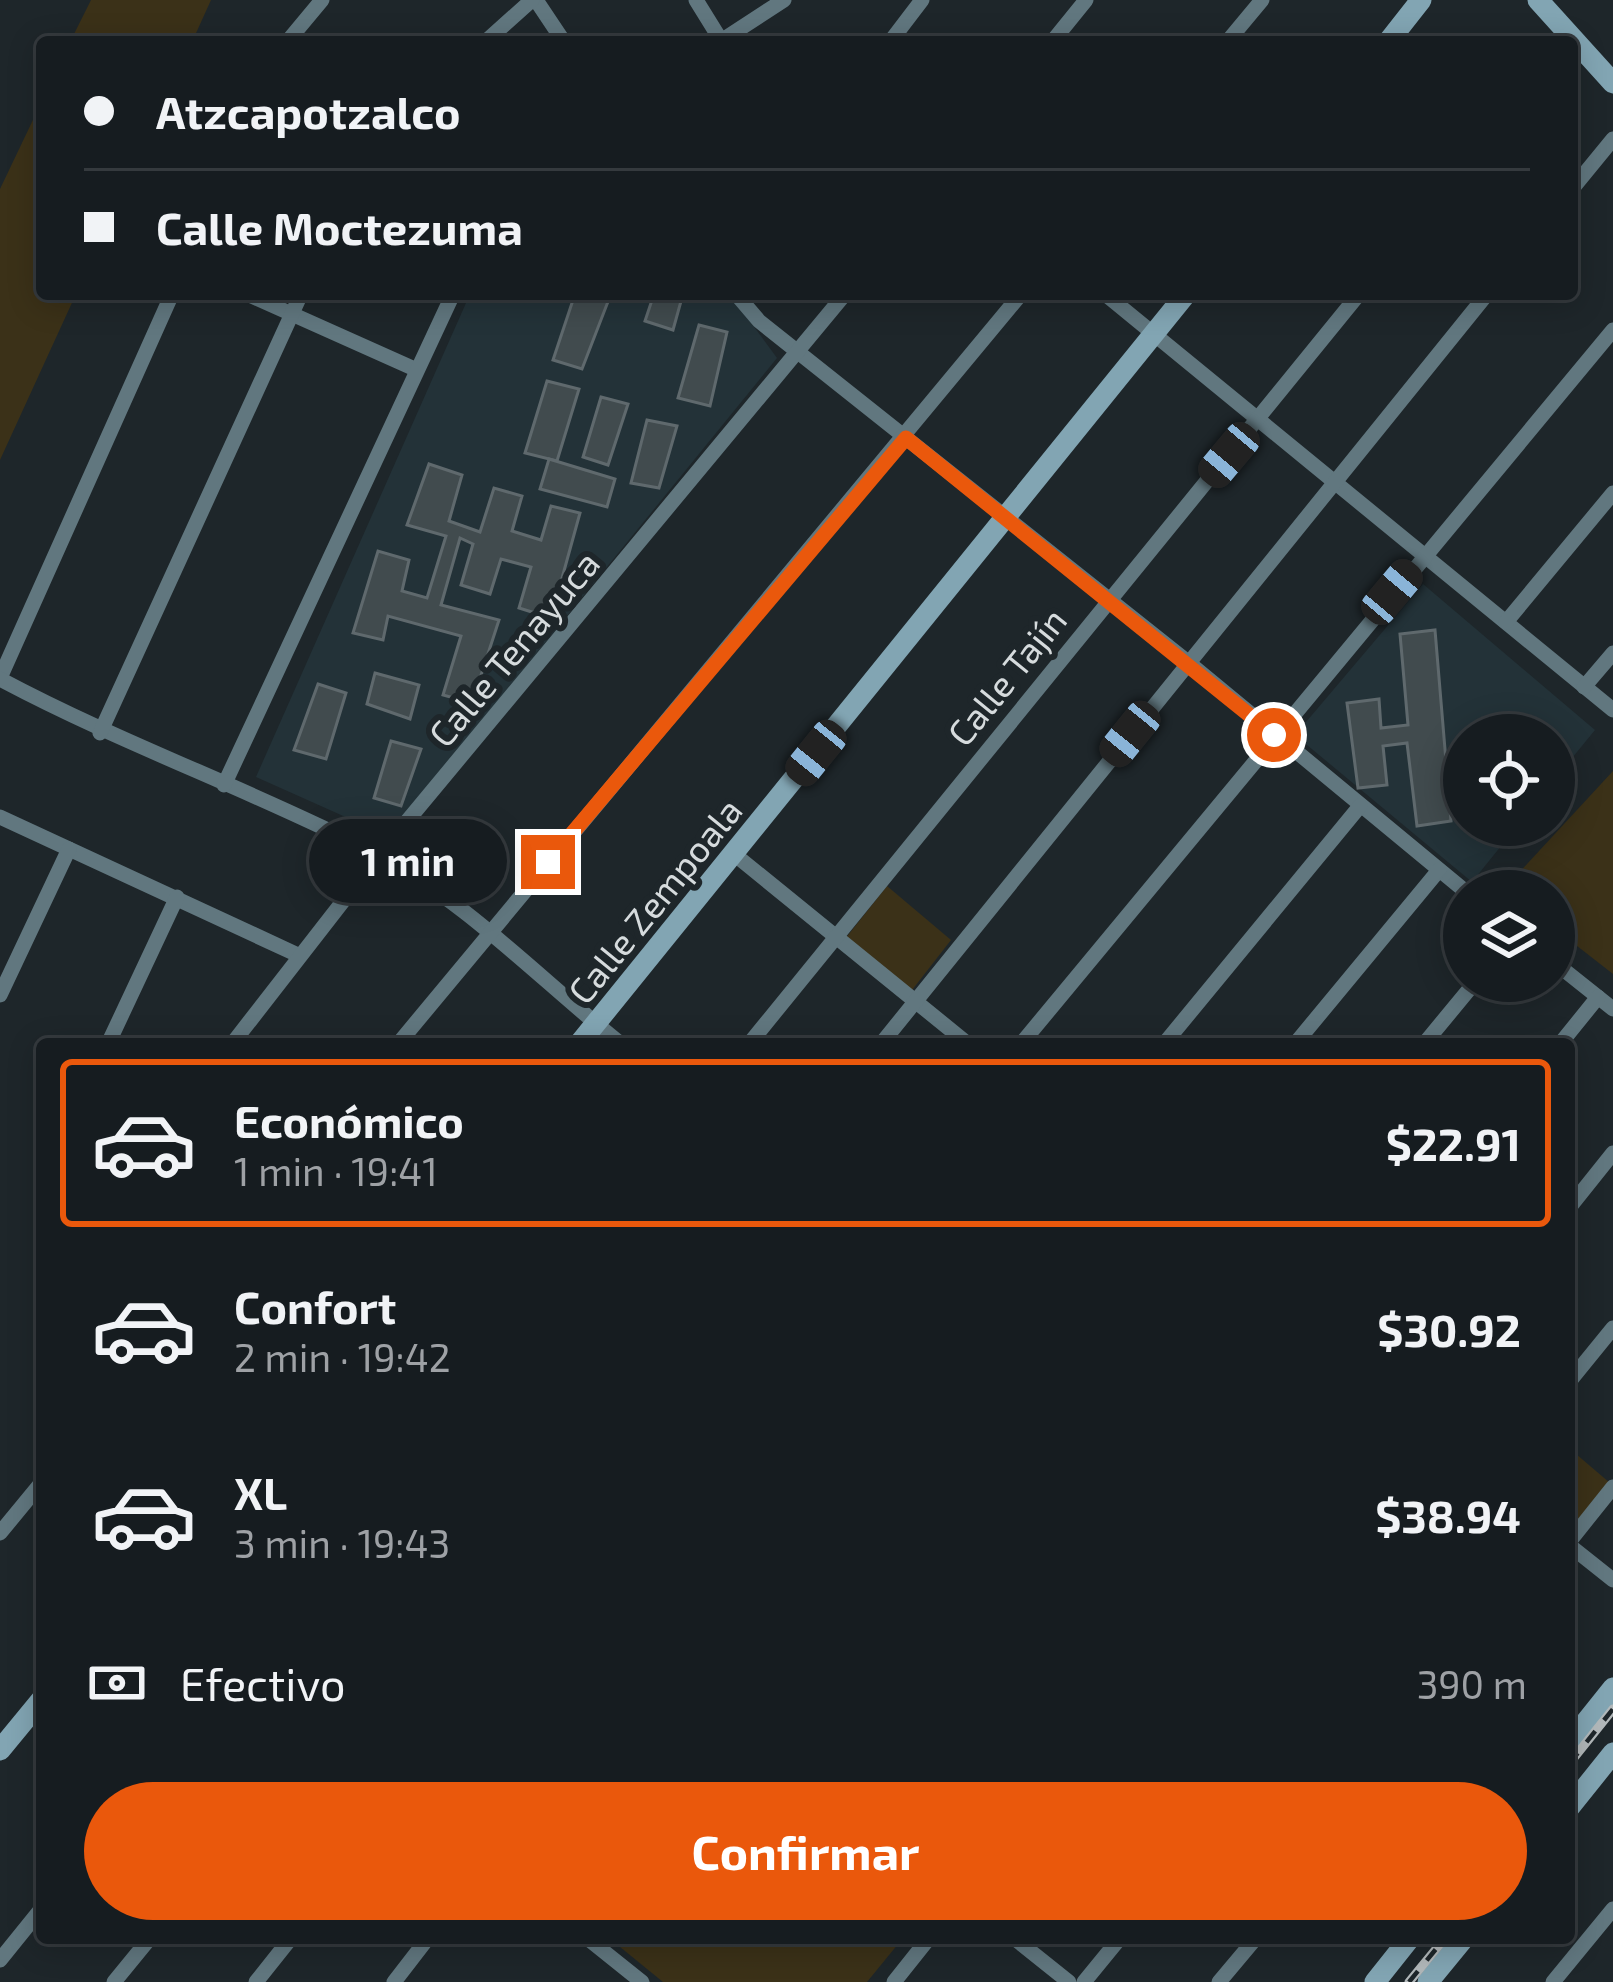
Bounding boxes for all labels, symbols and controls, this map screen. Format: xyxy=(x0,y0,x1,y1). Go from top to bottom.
text: Atzcapotzalco xyxy=(156,84,460,138)
text: Calle Moctezuma xyxy=(156,200,523,254)
car xyxy=(1192,416,1266,494)
street label: Calle Tenayuca xyxy=(419,541,607,755)
car xyxy=(1355,553,1429,631)
street label: Calle Tajín xyxy=(938,599,1074,753)
car xyxy=(1093,695,1167,773)
route start xyxy=(1247,708,1301,762)
car xyxy=(779,714,853,792)
map controls xyxy=(1443,714,1575,1002)
button: locate xyxy=(1443,714,1575,846)
street label: Calle Zempoala xyxy=(558,789,750,1011)
callout: 1 min xyxy=(308,820,506,904)
route end xyxy=(521,835,575,889)
text: 1 min xyxy=(361,837,455,884)
button: layers xyxy=(1443,870,1575,1002)
icon: car xyxy=(90,1089,198,1197)
text: Económico xyxy=(234,1093,464,1147)
text: $22.91 xyxy=(1386,1116,1521,1170)
text: 1 min · 19:41 xyxy=(234,1147,438,1194)
icon: car xyxy=(90,1275,198,1383)
text: Confort xyxy=(234,1279,396,1333)
text: $30.92 xyxy=(1377,1302,1521,1356)
text: 2 min · 19:42 xyxy=(234,1333,451,1380)
icon: car xyxy=(90,1461,198,1569)
text: XL xyxy=(234,1465,287,1519)
text: $38.94 xyxy=(1375,1488,1521,1542)
text: 3 min · 19:43 xyxy=(234,1519,450,1566)
icon: cash xyxy=(84,1650,150,1716)
text: Efectivo xyxy=(180,1656,346,1710)
text: 390 m xyxy=(1417,1660,1527,1707)
button: Confirmar xyxy=(84,1782,1527,1920)

